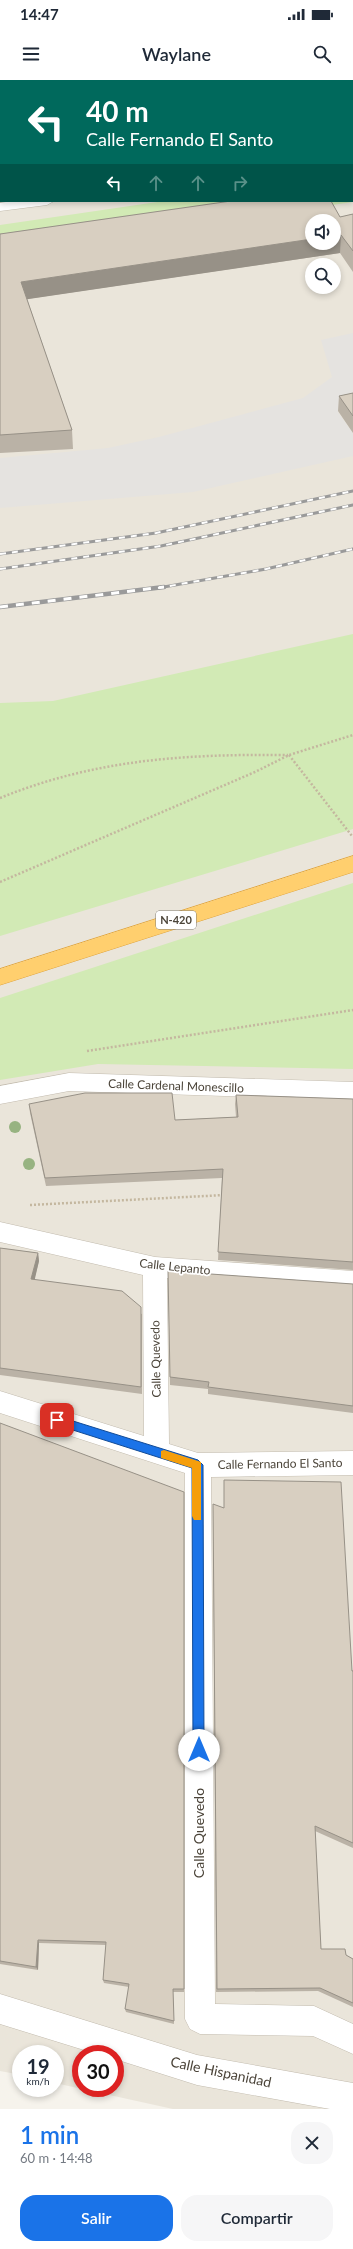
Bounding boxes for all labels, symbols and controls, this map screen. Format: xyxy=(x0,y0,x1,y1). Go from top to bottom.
text: 14:47 xyxy=(20,5,59,23)
icon: menu xyxy=(20,43,42,65)
text: Waylane xyxy=(142,43,211,65)
icon: search xyxy=(311,43,333,65)
text: 40 m xyxy=(86,94,149,128)
icon: left xyxy=(20,96,72,148)
text: Calle Fernando El Santo xyxy=(86,128,273,150)
icon: left xyxy=(103,172,125,194)
icon: ahead xyxy=(145,172,167,194)
icon: ahead xyxy=(187,172,209,194)
icon: right xyxy=(229,172,251,194)
map controls xyxy=(305,214,341,294)
button: sound xyxy=(305,214,341,250)
button: search xyxy=(305,258,341,294)
road number: N-420 xyxy=(156,911,196,929)
street label: Calle Cardenal Monescillo xyxy=(108,1076,244,1095)
street label: Calle Lepanto xyxy=(139,1255,212,1278)
street label: Calle Quevedo xyxy=(147,1320,164,1398)
pin xyxy=(40,1403,74,1437)
icon: arrive xyxy=(46,1409,68,1431)
street label: Calle Fernando El Santo xyxy=(217,1455,343,1472)
position arrow xyxy=(178,1729,220,1771)
street label: Calle Quevedo xyxy=(190,1788,207,1878)
speed limit sign: 30 xyxy=(72,2045,124,2097)
street label: Calle Hispanidad xyxy=(169,2053,273,2090)
text: 19 xyxy=(26,2054,50,2078)
text: km/h xyxy=(26,2075,50,2087)
text: 1 min xyxy=(20,2120,79,2149)
button: close xyxy=(291,2122,333,2164)
text: 60 m · 14:48 xyxy=(20,2150,93,2166)
button: Salir xyxy=(20,2195,173,2241)
button: Compartir xyxy=(181,2195,333,2241)

